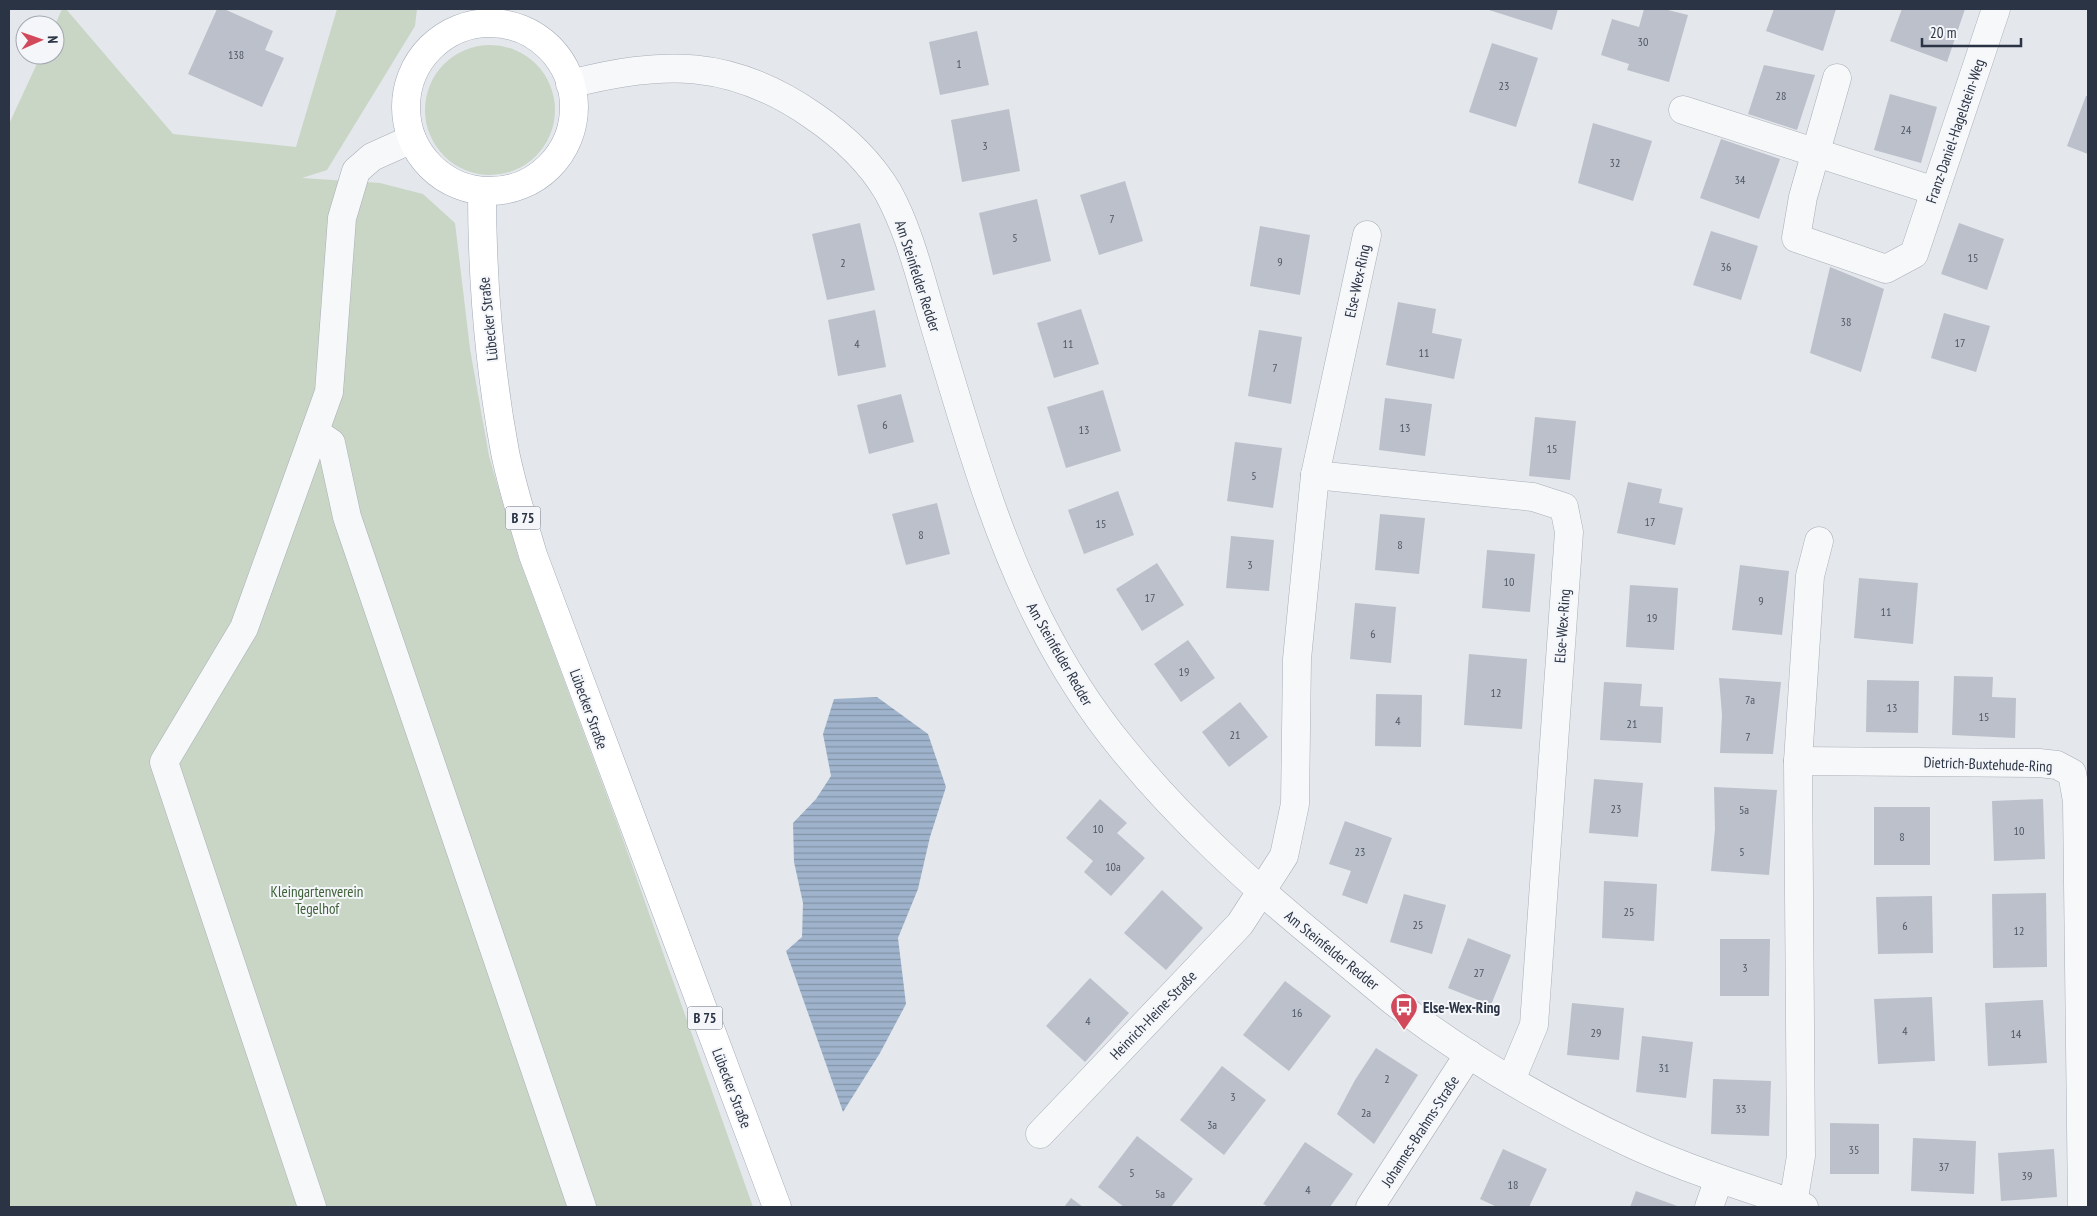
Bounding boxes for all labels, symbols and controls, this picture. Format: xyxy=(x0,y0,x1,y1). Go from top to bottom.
north arrow xyxy=(15,15,65,65)
scale bar xyxy=(1922,15,2021,47)
text: 20 m xyxy=(1930,23,1956,42)
house number: 30 xyxy=(1638,34,1648,49)
text: N xyxy=(44,35,62,44)
house number: 138 xyxy=(228,47,244,62)
house number: 1 xyxy=(956,56,962,71)
street label: Franz-Daniel-Hagelstein-Weg xyxy=(1921,56,1989,206)
house number: 23 xyxy=(1499,78,1509,93)
house number: 28 xyxy=(1776,88,1786,103)
house number: 24 xyxy=(1901,122,1912,137)
house number: 3 xyxy=(982,138,988,153)
house number: 32 xyxy=(1610,155,1620,170)
house number: 34 xyxy=(1735,172,1746,187)
house number: 7 xyxy=(1109,211,1115,226)
street label: Am Steinfelder Redder xyxy=(891,218,945,335)
house number: 5 xyxy=(1012,230,1018,245)
street label: Else-Wex-Ring xyxy=(1340,243,1374,319)
house number: 15 xyxy=(1968,250,1978,265)
house number: 9 xyxy=(1277,254,1283,269)
house number: 2 xyxy=(840,255,846,270)
house number: 36 xyxy=(1721,259,1731,274)
street label: Lübecker Straße xyxy=(474,276,502,362)
house number: 38 xyxy=(1841,314,1851,329)
house number: 17 xyxy=(1955,335,1965,350)
house number: 4 xyxy=(854,336,860,351)
house number: 11 xyxy=(1063,336,1073,351)
house number: 11 xyxy=(1419,345,1429,360)
house number: 7 xyxy=(1272,360,1278,375)
house number: 6 xyxy=(882,417,888,432)
house number: 13 xyxy=(1400,420,1410,435)
house number: 13 xyxy=(1079,422,1089,437)
house number: 15 xyxy=(1547,441,1557,456)
house number: 5 xyxy=(1251,468,1257,483)
road number: B 75 xyxy=(506,506,540,530)
house number: 17 xyxy=(1645,514,1655,529)
house number: 15 xyxy=(1096,516,1106,531)
house number: 8 xyxy=(918,527,924,542)
house number: 8 xyxy=(1397,537,1403,552)
house number: 3 xyxy=(1247,557,1253,572)
house number: 10 xyxy=(1504,574,1514,589)
street label: Else-Wex-Ring xyxy=(1550,588,1574,664)
house number: 17 xyxy=(1145,590,1155,605)
house number: 9 xyxy=(1758,593,1764,608)
street label: Am Steinfelder Redder xyxy=(1023,599,1098,710)
house number: 11 xyxy=(1881,604,1891,619)
house number: 19 xyxy=(1647,610,1657,625)
house number: 6 xyxy=(1370,626,1376,641)
house number: 19 xyxy=(1179,664,1189,679)
street label: Lübecker Straße xyxy=(566,666,612,752)
house number: 12 xyxy=(1491,685,1501,700)
house number: 7a xyxy=(1745,692,1755,707)
house number: 13 xyxy=(1887,700,1897,715)
house number: 15 xyxy=(1979,709,1989,724)
house number: 4 xyxy=(1395,713,1401,728)
house number: 21 xyxy=(1627,716,1637,731)
house number: 21 xyxy=(1230,727,1240,742)
house number: 7 xyxy=(1745,729,1751,744)
street label: Dietrich-Buxtehude-Ring xyxy=(1923,752,2053,776)
house number: 23 xyxy=(1611,801,1621,816)
house number: 5a xyxy=(1739,802,1749,817)
house number: 10 xyxy=(1093,821,1103,836)
house number: 10 xyxy=(2014,823,2024,838)
house number: 8 xyxy=(1899,829,1905,844)
house number: 23 xyxy=(1355,844,1365,859)
house number: 5 xyxy=(1739,844,1745,859)
house number: 10a xyxy=(1105,859,1121,874)
park label: Kleingartenverein Tegelhof xyxy=(271,882,363,918)
house number: 25 xyxy=(1624,904,1634,919)
street label: Am Steinfelder Redder xyxy=(1281,906,1384,994)
house number: 25 xyxy=(1413,917,1423,932)
house number: 6 xyxy=(1902,918,1908,933)
house number: 12 xyxy=(2014,923,2024,938)
house number: 3 xyxy=(1742,960,1748,975)
house number: 27 xyxy=(1474,965,1484,980)
street label: Heinrich-Heine-Straße xyxy=(1106,966,1200,1064)
bus stop icon: Else-Wex-Ring xyxy=(1389,992,1419,1031)
place label: Else-Wex-Ring xyxy=(1423,998,1501,1017)
house number: 16 xyxy=(1292,1005,1302,1020)
road number: B 75 xyxy=(688,1006,722,1030)
house number: 4 xyxy=(1085,1013,1091,1028)
house number: 4 xyxy=(1902,1023,1908,1038)
house number: 29 xyxy=(1591,1025,1601,1040)
house number: 14 xyxy=(2011,1026,2022,1041)
street label: Lübecker Straße xyxy=(708,1045,756,1131)
house number: 31 xyxy=(1659,1060,1669,1075)
house number: 2 xyxy=(1384,1071,1390,1086)
street label: Johannes-Brahms-Straße xyxy=(1376,1072,1463,1191)
house number: 3 xyxy=(1230,1089,1236,1104)
house number: 33 xyxy=(1736,1101,1746,1116)
house number: 2a xyxy=(1361,1105,1371,1120)
house number: 3a xyxy=(1207,1117,1217,1132)
house number: 35 xyxy=(1849,1142,1859,1157)
house number: 37 xyxy=(1939,1159,1949,1174)
house number: 5 xyxy=(1129,1165,1135,1180)
house number: 39 xyxy=(2022,1168,2032,1183)
house number: 18 xyxy=(1508,1177,1518,1192)
house number: 4 xyxy=(1305,1182,1311,1197)
house number: 5a xyxy=(1155,1186,1165,1201)

